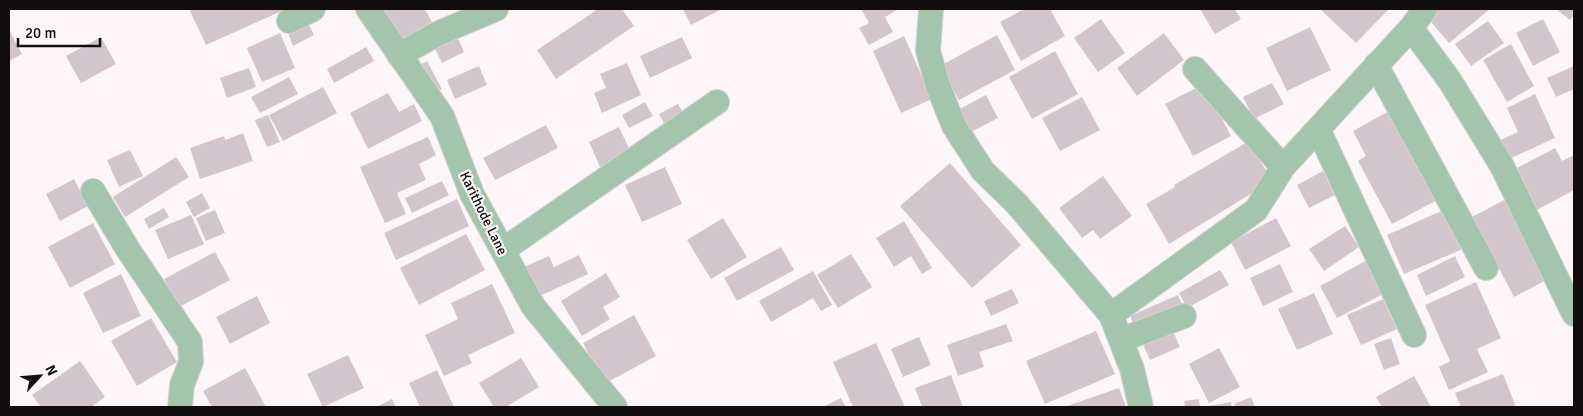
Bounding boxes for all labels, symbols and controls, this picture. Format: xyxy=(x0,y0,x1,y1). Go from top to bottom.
scale bar xyxy=(18,15,100,47)
text: 20 m xyxy=(25,24,56,42)
street label: Karithode Lane xyxy=(456,169,511,258)
north arrow xyxy=(15,351,65,401)
text: N xyxy=(41,362,61,379)

